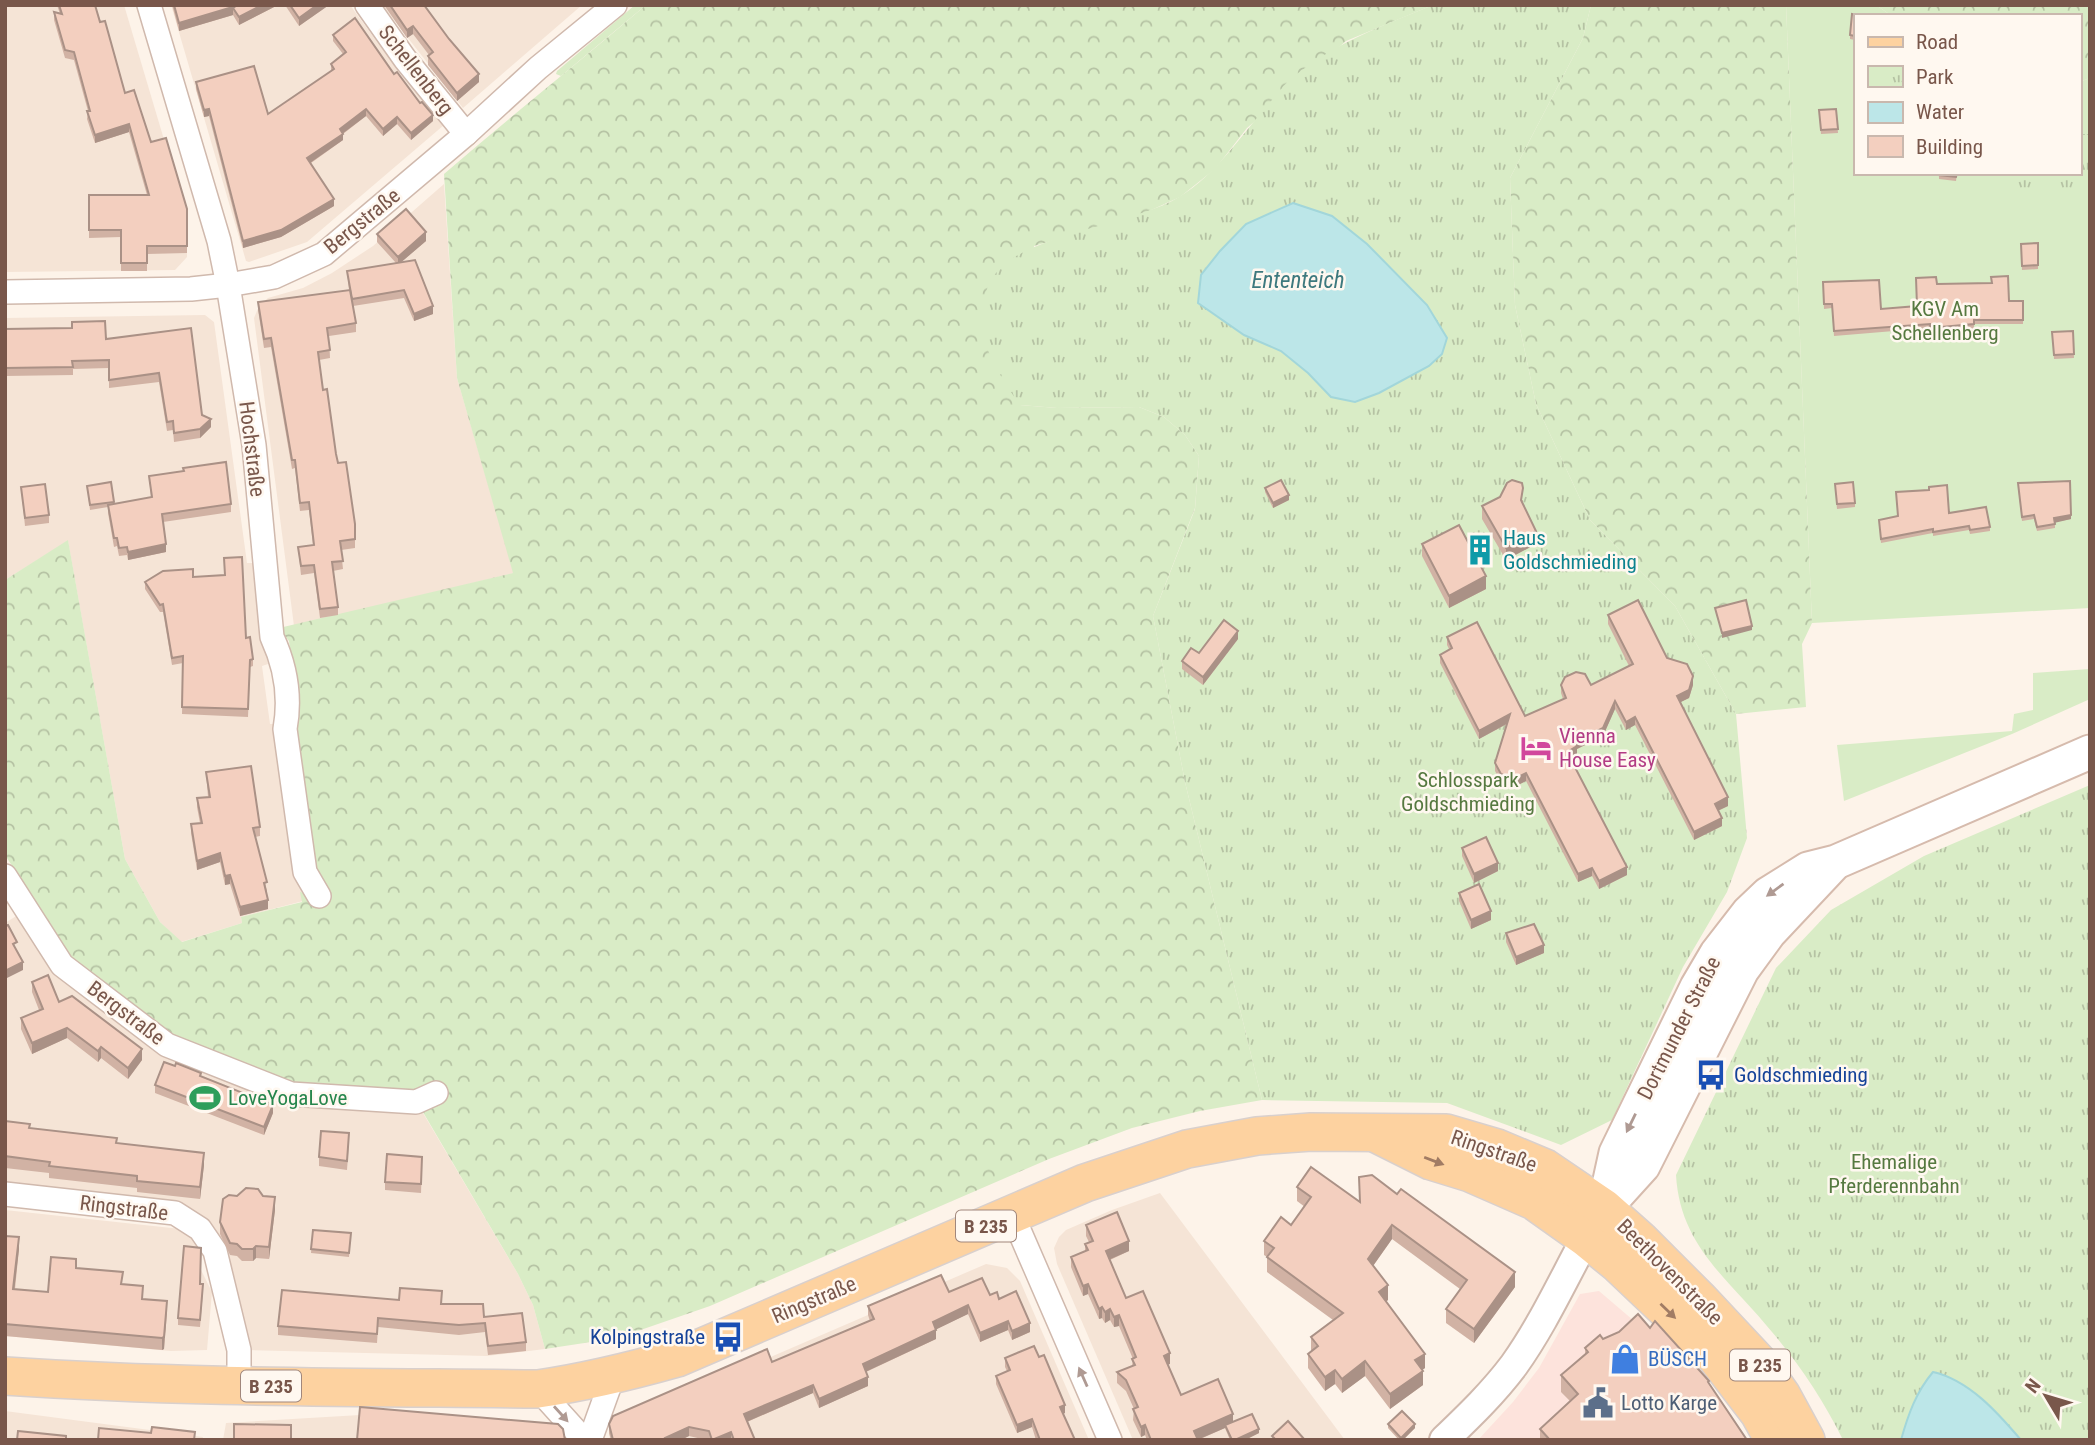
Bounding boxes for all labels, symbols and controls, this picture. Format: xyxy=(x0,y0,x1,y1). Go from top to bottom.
legend xyxy=(1854,14,2081,175)
street label: Schellenberg xyxy=(374,20,458,120)
text: Road xyxy=(1916,30,1958,54)
text: Park xyxy=(1916,65,1954,89)
text: Water xyxy=(1916,100,1964,124)
text: Building xyxy=(1916,135,1983,159)
street label: Bergstraße xyxy=(319,183,405,259)
water label: Ententeich xyxy=(1251,267,1345,294)
park label: KGV Am Schellenberg xyxy=(1892,297,1999,345)
street label: Hochstraße xyxy=(234,400,270,498)
place label: Haus Goldschmieding xyxy=(1503,526,1637,574)
building icon: Haus Goldschmieding xyxy=(1463,533,1497,567)
place label: Vienna House Easy xyxy=(1559,724,1656,772)
hotel icon: Vienna House Easy xyxy=(1519,731,1553,765)
park label: Schlosspark Goldschmieding xyxy=(1401,768,1535,816)
one-way arrow xyxy=(1766,883,1784,897)
street label: Dortmunder Straße xyxy=(1633,952,1725,1103)
street label: Bergstraße xyxy=(83,976,169,1050)
bus stop icon: Goldschmieding xyxy=(1694,1058,1728,1092)
place label: Goldschmieding xyxy=(1734,1063,1868,1087)
sports icon: LoveYogaLove xyxy=(188,1081,222,1115)
place label: LoveYogaLove xyxy=(228,1086,348,1110)
one-way arrow xyxy=(1625,1113,1636,1133)
street label: Ringstraße xyxy=(1448,1125,1540,1177)
park label: Ehemalige Pferderennbahn xyxy=(1828,1150,1960,1198)
one-way arrow xyxy=(1423,1156,1444,1167)
street label: Ringstraße xyxy=(78,1191,170,1225)
road number: B 235 xyxy=(956,1210,1016,1242)
street label: Beethovenstraße xyxy=(1612,1214,1728,1330)
street label: Ringstraße xyxy=(768,1271,860,1328)
one-way arrow xyxy=(1659,1303,1676,1319)
bus stop icon: Kolpingstraße xyxy=(711,1320,745,1354)
place label: Kolpingstraße xyxy=(590,1325,705,1349)
shop icon: BÜSCH xyxy=(1608,1342,1642,1376)
place label: BÜSCH xyxy=(1648,1347,1707,1371)
road number: B 235 xyxy=(1730,1350,1790,1380)
north arrow xyxy=(2011,1361,2081,1431)
one-way arrow xyxy=(1077,1367,1089,1387)
road number: B 235 xyxy=(241,1370,301,1402)
text: N xyxy=(2020,1374,2046,1398)
public building icon: Lotto Karge xyxy=(1581,1386,1615,1420)
place label: Lotto Karge xyxy=(1621,1391,1717,1415)
one-way arrow xyxy=(553,1405,569,1423)

